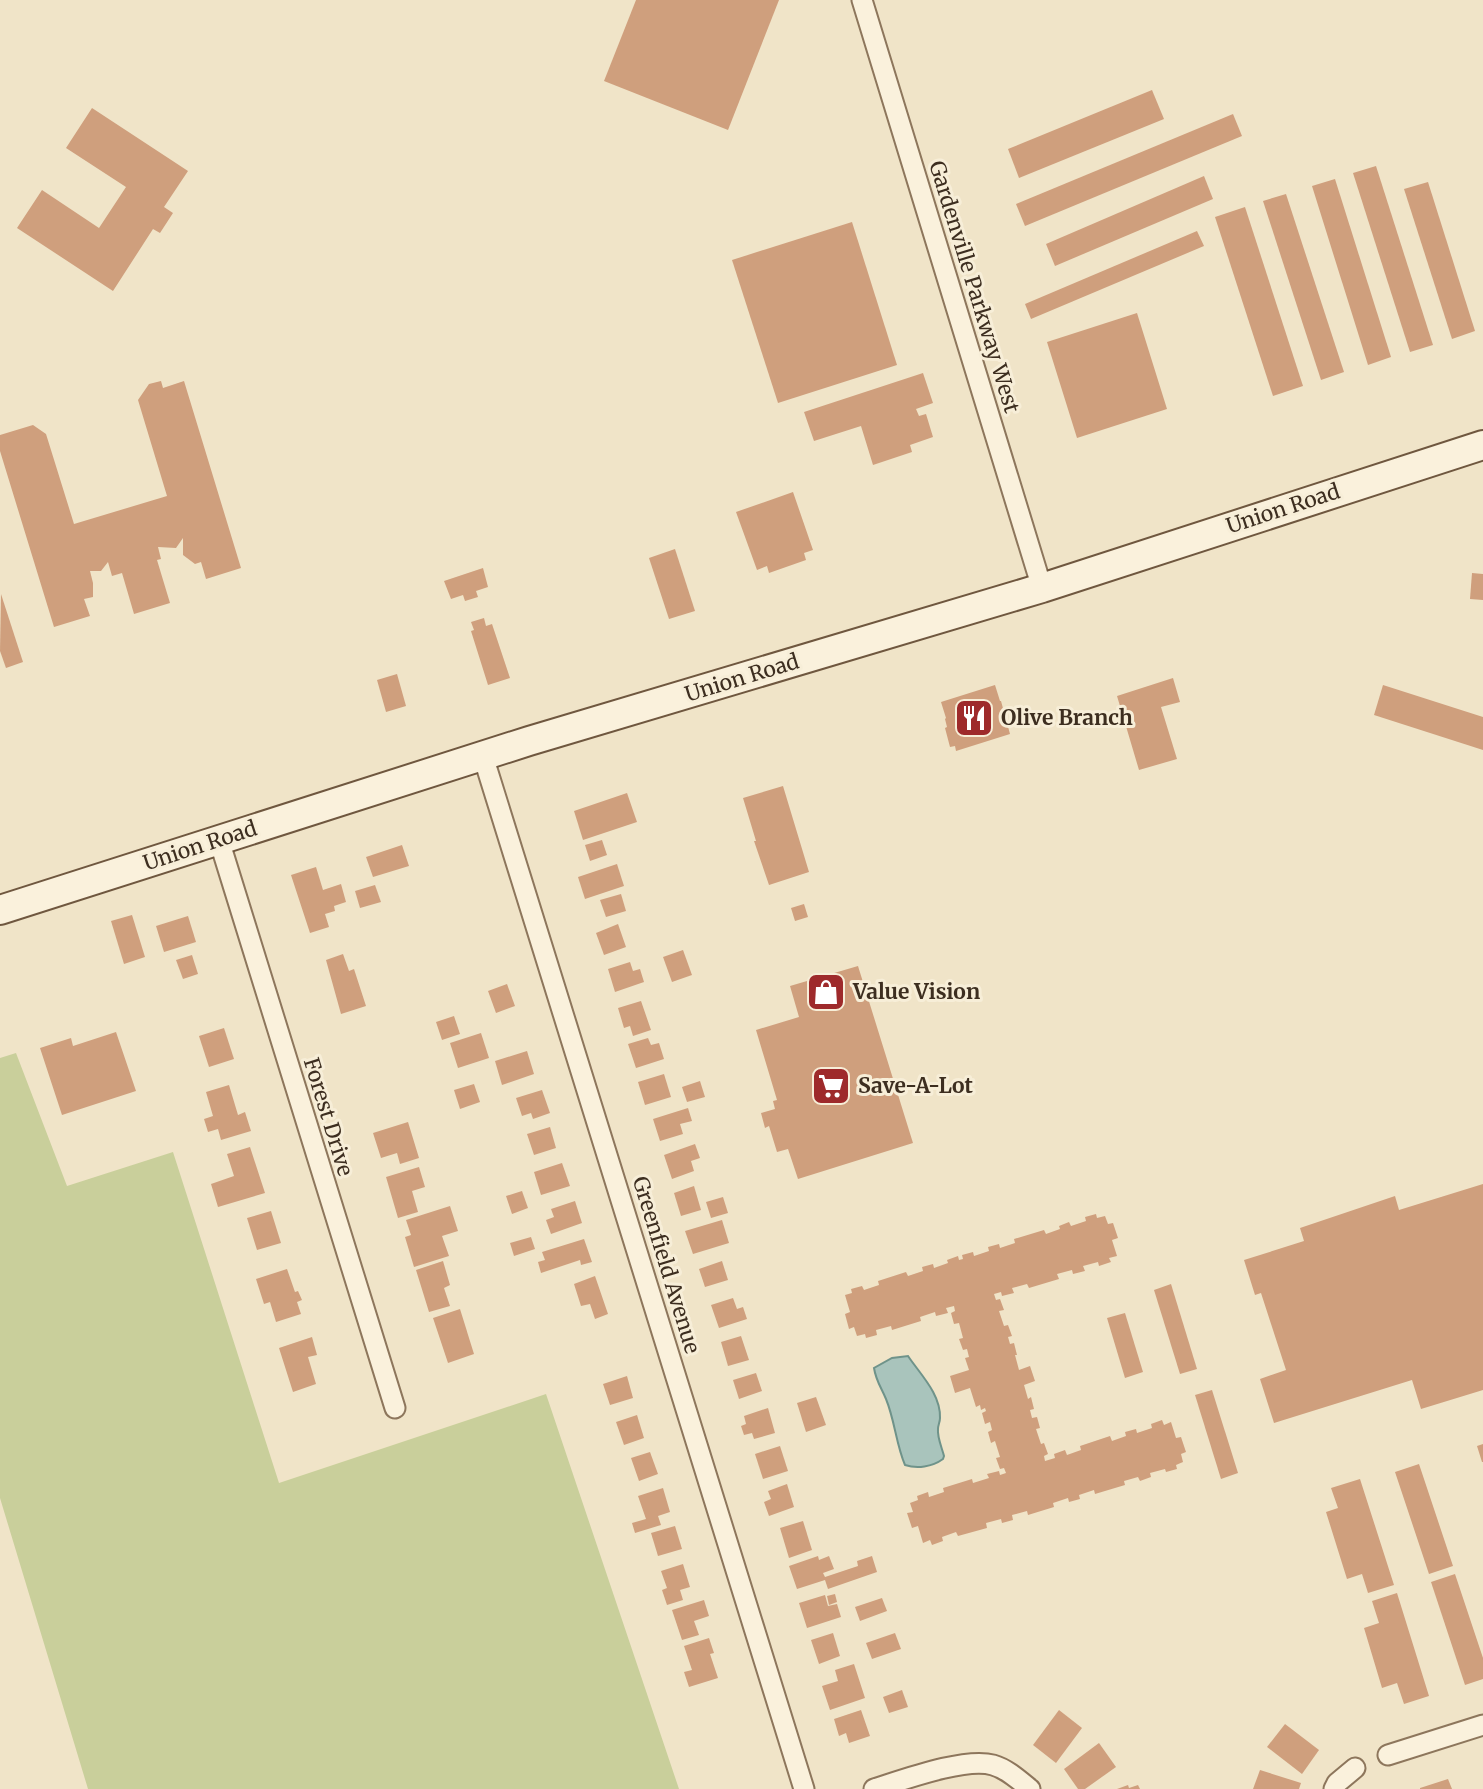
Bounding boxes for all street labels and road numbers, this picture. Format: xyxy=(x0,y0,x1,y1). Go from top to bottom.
street label: Gardenville Parkway West xyxy=(923,158,1026,416)
street label: Union Road xyxy=(1223,477,1343,540)
street label: Union Road xyxy=(682,647,802,708)
street label: Union Road xyxy=(140,814,260,877)
street label: Forest Drive xyxy=(298,1054,359,1179)
street label: Greenfield Avenue xyxy=(627,1173,706,1357)

